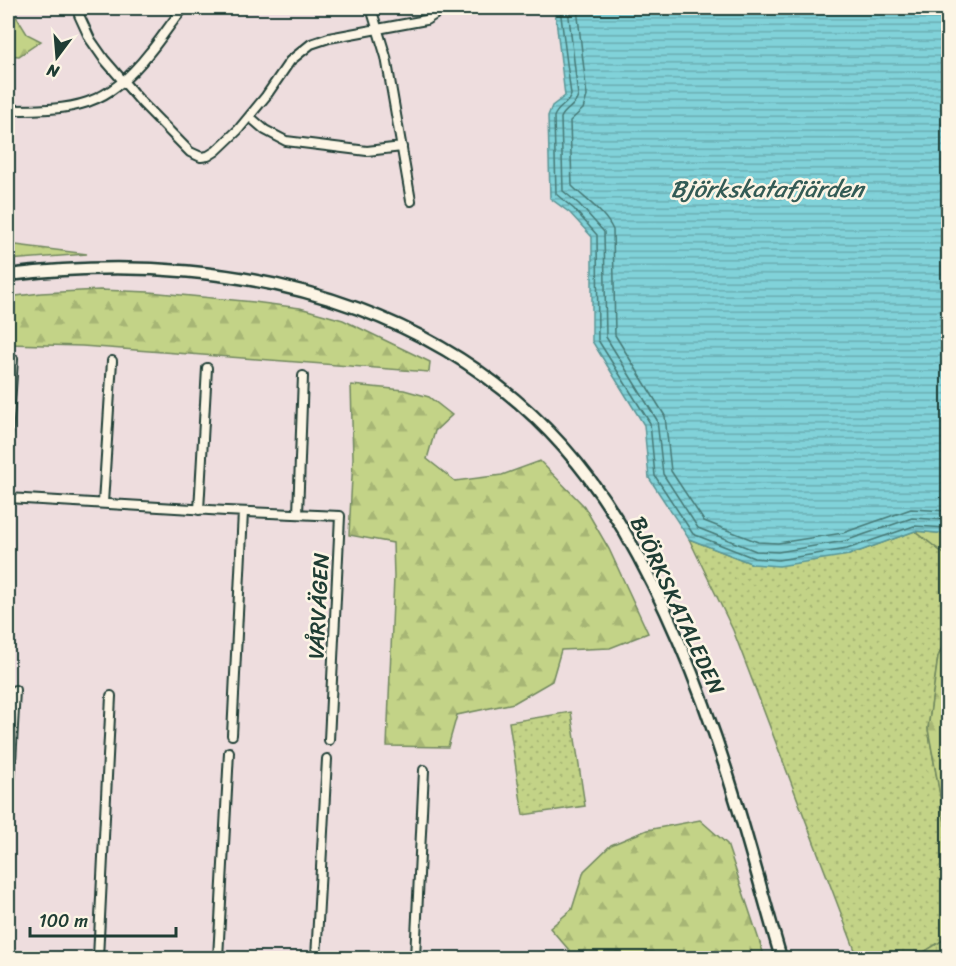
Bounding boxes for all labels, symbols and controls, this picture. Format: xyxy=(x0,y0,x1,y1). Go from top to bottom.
north arrow xyxy=(27,27,87,87)
text: N xyxy=(43,55,63,87)
water label: Björkskatafjärden xyxy=(671,168,866,210)
street label: BJÖRKSKATALEDEN xyxy=(619,509,736,701)
street label: VÅRVÄGEN xyxy=(296,551,341,660)
scale bar xyxy=(30,900,176,938)
text: 100 m xyxy=(39,905,88,937)

